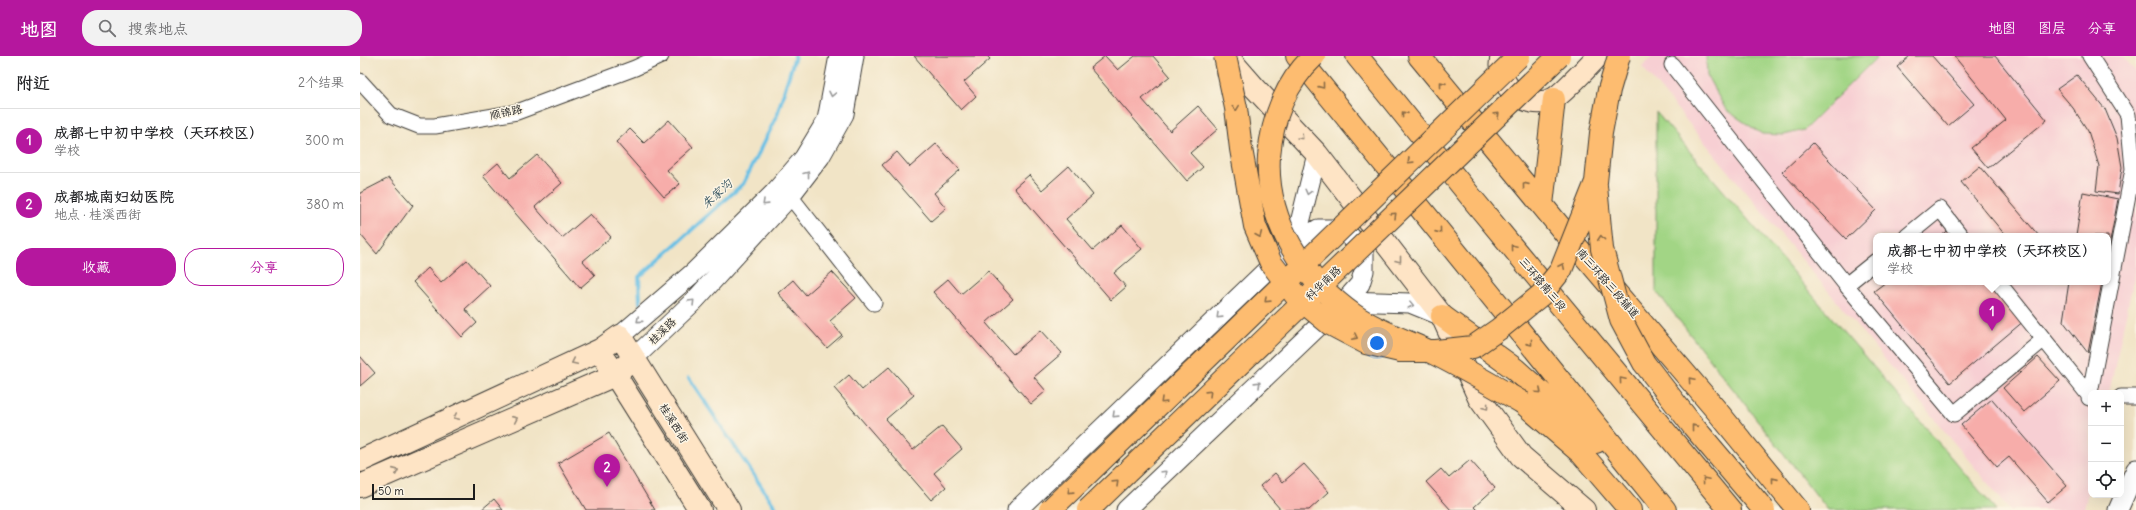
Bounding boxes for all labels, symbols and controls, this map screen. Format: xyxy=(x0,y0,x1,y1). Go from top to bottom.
search box xyxy=(82,10,362,46)
text: 地图 xyxy=(20,17,58,41)
icon: search xyxy=(96,17,118,39)
text: 搜索地点 xyxy=(128,19,188,38)
text: 地图 xyxy=(1988,19,2016,37)
text: 图层 xyxy=(2038,19,2066,37)
text: 分享 xyxy=(2088,19,2116,37)
text: 附近 xyxy=(16,72,50,94)
text: 2个结果 xyxy=(298,74,344,91)
one-way arrow xyxy=(1317,82,1324,89)
one-way arrow xyxy=(1440,82,1447,89)
one-way arrow xyxy=(829,91,837,97)
street label: 顺锦路 xyxy=(488,101,524,123)
one-way arrow xyxy=(1231,105,1240,111)
one-way arrow xyxy=(1402,111,1409,118)
one-way arrow xyxy=(1492,112,1500,120)
text: 成都七中初中学校（天环校区） xyxy=(54,123,264,142)
text: 1 xyxy=(26,132,32,149)
text: 300 m xyxy=(305,132,344,149)
one-way arrow xyxy=(1296,132,1303,140)
text: 学校 xyxy=(54,142,80,159)
one-way arrow xyxy=(1407,156,1415,164)
one-way arrow xyxy=(803,171,810,178)
water label: 朱家沟 xyxy=(698,175,736,211)
one-way arrow xyxy=(1522,182,1529,189)
text: 成都城南妇幼医院 xyxy=(54,187,174,206)
one-way arrow xyxy=(1304,188,1312,195)
text: 2 xyxy=(25,196,33,213)
text: 380 m xyxy=(306,196,344,213)
one-way arrow xyxy=(762,198,770,206)
text: 地点 · 桂溪西街 xyxy=(54,206,141,223)
one-way arrow xyxy=(1389,212,1397,220)
one-way arrow xyxy=(1434,226,1441,233)
one-way arrow xyxy=(1254,231,1262,239)
popup xyxy=(1873,233,2111,285)
one-way arrow xyxy=(1597,235,1606,241)
text: 成都七中初中学校（天环校区） xyxy=(1887,241,2097,260)
one-way arrow xyxy=(1510,245,1517,252)
street label: 南三环路三段辅道 xyxy=(1574,245,1642,321)
button: 收藏 xyxy=(16,248,176,286)
button: 分享 xyxy=(184,248,344,286)
street label: 三环路南三段 xyxy=(1516,254,1570,314)
one-way arrow xyxy=(1394,256,1401,263)
text: 学校 xyxy=(1887,260,1913,277)
street label: 科华南路 xyxy=(1302,263,1344,303)
one-way arrow xyxy=(1557,263,1565,271)
one-way arrow xyxy=(1264,295,1272,303)
pin: 1 xyxy=(1979,298,2005,331)
one-way arrow xyxy=(687,299,695,307)
one-way arrow xyxy=(1408,300,1414,308)
one-way arrow xyxy=(1216,311,1224,319)
one-way arrow xyxy=(636,315,643,322)
street label: 桂溪路 xyxy=(645,315,679,347)
one-way arrow xyxy=(1351,332,1358,340)
your location xyxy=(1367,333,1387,353)
one-way arrow xyxy=(1525,338,1532,345)
one-way arrow xyxy=(571,357,579,365)
one-way arrow xyxy=(1620,377,1627,384)
one-way arrow xyxy=(1688,377,1695,384)
one-way arrow xyxy=(1253,381,1261,389)
one-way arrow xyxy=(1535,386,1542,393)
map controls xyxy=(2088,390,2124,498)
button: + xyxy=(2088,390,2124,426)
one-way arrow xyxy=(1205,391,1212,398)
one-way arrow xyxy=(1160,396,1168,403)
street label: 桂溪西街 xyxy=(656,401,692,446)
one-way arrow xyxy=(1481,403,1488,410)
one-way arrow xyxy=(1112,410,1120,418)
one-way arrow xyxy=(453,412,461,420)
one-way arrow xyxy=(511,415,518,423)
one-way arrow xyxy=(1691,424,1698,431)
button: − xyxy=(2088,426,2124,462)
pin: 2 xyxy=(594,454,620,487)
button: locate xyxy=(2088,462,2124,498)
one-way arrow xyxy=(391,468,399,476)
one-way arrow xyxy=(1159,471,1167,478)
one-way arrow xyxy=(1703,477,1710,485)
one-way arrow xyxy=(1771,477,1778,484)
one-way arrow xyxy=(1111,480,1119,488)
scale bar xyxy=(372,482,475,501)
text: 50 m xyxy=(378,484,404,498)
one-way arrow xyxy=(1067,486,1075,494)

